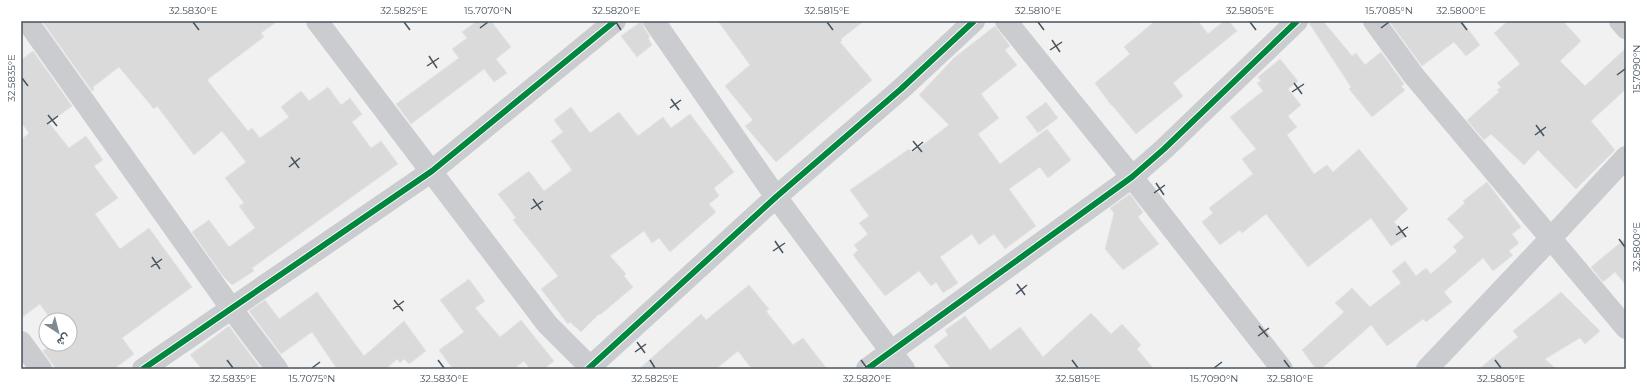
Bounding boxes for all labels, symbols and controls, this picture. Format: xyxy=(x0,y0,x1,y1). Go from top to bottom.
text: 32.5830°E xyxy=(169,4,218,17)
text: 32.5825°E xyxy=(380,4,428,17)
text: 15.7070°N xyxy=(464,4,512,17)
text: 32.5820°E xyxy=(592,4,641,17)
text: 32.5815°E xyxy=(804,4,850,17)
text: 32.5810°E xyxy=(1015,4,1062,17)
text: 32.5805°E xyxy=(1226,4,1275,17)
text: 15.7085°N xyxy=(1365,4,1413,17)
text: 32.5800°E xyxy=(1436,4,1486,17)
text: 15.7090°N xyxy=(1630,45,1643,93)
text: 32.5835°E xyxy=(5,54,18,102)
text: 32.5800°E xyxy=(1630,222,1643,272)
north arrow xyxy=(38,312,78,352)
text: ش xyxy=(54,331,73,350)
text: 32.5835°E xyxy=(209,372,257,385)
text: 15.7075°N xyxy=(288,372,336,385)
text: 32.5830°E xyxy=(420,372,469,385)
text: 32.5825°E xyxy=(631,372,679,385)
text: 32.5820°E xyxy=(843,372,892,385)
text: 32.5815°E xyxy=(1055,372,1101,385)
text: 15.7090°N xyxy=(1190,372,1238,385)
text: 32.5810°E xyxy=(1267,372,1314,385)
text: 32.5805°E xyxy=(1477,372,1526,385)

